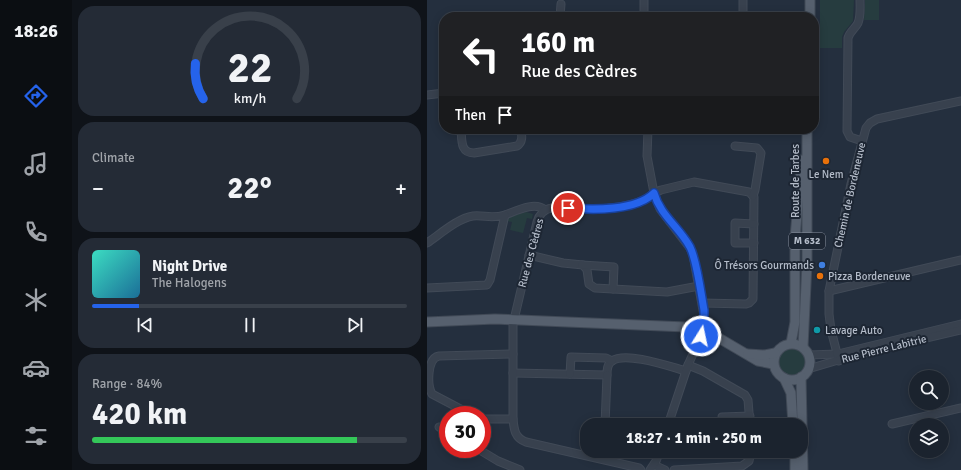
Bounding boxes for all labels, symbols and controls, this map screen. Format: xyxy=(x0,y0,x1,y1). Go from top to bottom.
text: 18:26 xyxy=(14,20,58,42)
text: 160 m xyxy=(521,26,595,60)
icon: left xyxy=(455,28,507,80)
text: 22 xyxy=(227,43,272,94)
text: Rue des Cèdres xyxy=(521,60,637,82)
icon: directions xyxy=(22,82,50,110)
text: km/h xyxy=(233,90,266,107)
icon: arrive xyxy=(494,104,516,126)
text: Then xyxy=(455,106,486,124)
street label: Chemin de Bordeneuve xyxy=(832,141,868,249)
street label: Route de Tarbes xyxy=(789,144,802,218)
icon: music xyxy=(22,150,50,178)
text: Climate xyxy=(92,150,135,166)
marker: Le Nem xyxy=(821,156,831,166)
place label: Le Nem xyxy=(808,168,844,181)
text: 22° xyxy=(227,170,272,207)
text: − xyxy=(92,175,104,202)
text: + xyxy=(395,175,407,202)
pin xyxy=(551,191,585,225)
icon: arrive xyxy=(557,197,579,219)
street label: Rue des Cèdres xyxy=(516,217,547,289)
icon: phone xyxy=(22,218,50,246)
road number: M 632 xyxy=(789,233,825,249)
text: Night Drive xyxy=(152,257,227,275)
place label: Ô Trésors Gourmands xyxy=(714,258,814,272)
marker: Ô Trésors Gourmands xyxy=(817,260,827,270)
place label: Pizza Bordeneuve xyxy=(828,270,911,283)
marker: Pizza Bordeneuve xyxy=(815,271,825,281)
text: The Halogens xyxy=(152,275,227,291)
icon: climate xyxy=(22,286,50,314)
icon: previous xyxy=(134,314,156,336)
icon: pause xyxy=(239,314,261,336)
icon: next xyxy=(344,314,366,336)
position arrow xyxy=(680,315,722,357)
place label: Lavage Auto xyxy=(825,324,883,337)
marker: Lavage Auto xyxy=(812,325,822,335)
street label: Rue Pierre Labitrie xyxy=(840,332,928,366)
icon: car xyxy=(22,354,50,382)
map controls xyxy=(909,370,949,458)
button: search xyxy=(909,370,949,410)
text: Range · 84% xyxy=(92,376,162,392)
text: 420 km xyxy=(92,396,187,433)
speed limit sign: 30 xyxy=(439,406,491,458)
button: layers xyxy=(909,418,949,458)
icon: filters xyxy=(22,422,50,450)
text: 18:27 · 1 min · 250 m xyxy=(626,429,762,447)

